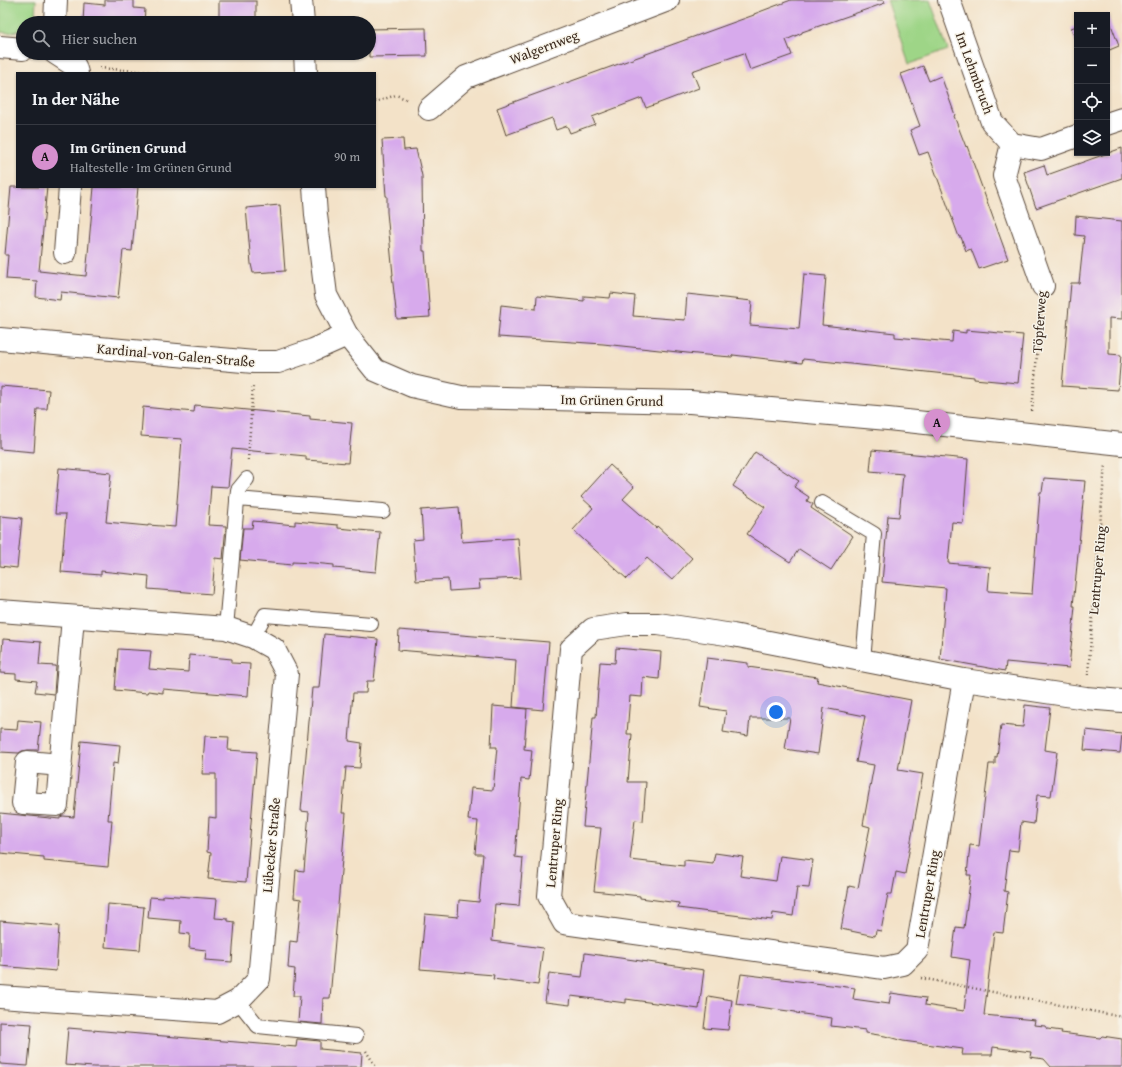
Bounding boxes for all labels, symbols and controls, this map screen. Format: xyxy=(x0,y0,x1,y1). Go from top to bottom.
map controls xyxy=(1074,12,1110,156)
button: + xyxy=(1074,12,1110,48)
search box xyxy=(16,16,376,60)
street label: Walgernweg xyxy=(507,25,581,69)
icon: search xyxy=(30,27,52,49)
text: Hier suchen xyxy=(62,28,137,49)
street label: Im Lehmbruch xyxy=(951,29,999,117)
button: − xyxy=(1074,48,1110,84)
button: locate xyxy=(1074,84,1110,120)
text: In der Nähe xyxy=(32,86,120,111)
button: layers xyxy=(1074,120,1110,156)
text: Im Grünen Grund xyxy=(70,137,186,158)
text: A xyxy=(41,147,49,166)
text: 90 m xyxy=(334,147,360,166)
text: Haltestelle · Im Grünen Grund xyxy=(70,158,232,177)
street label: Töpferweg xyxy=(1027,290,1051,354)
street label: Kardinal-von-Galen-Straße xyxy=(96,338,256,372)
street label: Im Grünen Grund xyxy=(560,389,664,411)
pin: A xyxy=(924,409,950,442)
street label: Lentruper Ring xyxy=(1083,525,1111,615)
your location xyxy=(766,702,786,722)
street label: Lübecker Straße xyxy=(257,796,285,893)
street label: Lentruper Ring xyxy=(540,798,568,888)
street label: Lentruper Ring xyxy=(909,848,945,940)

